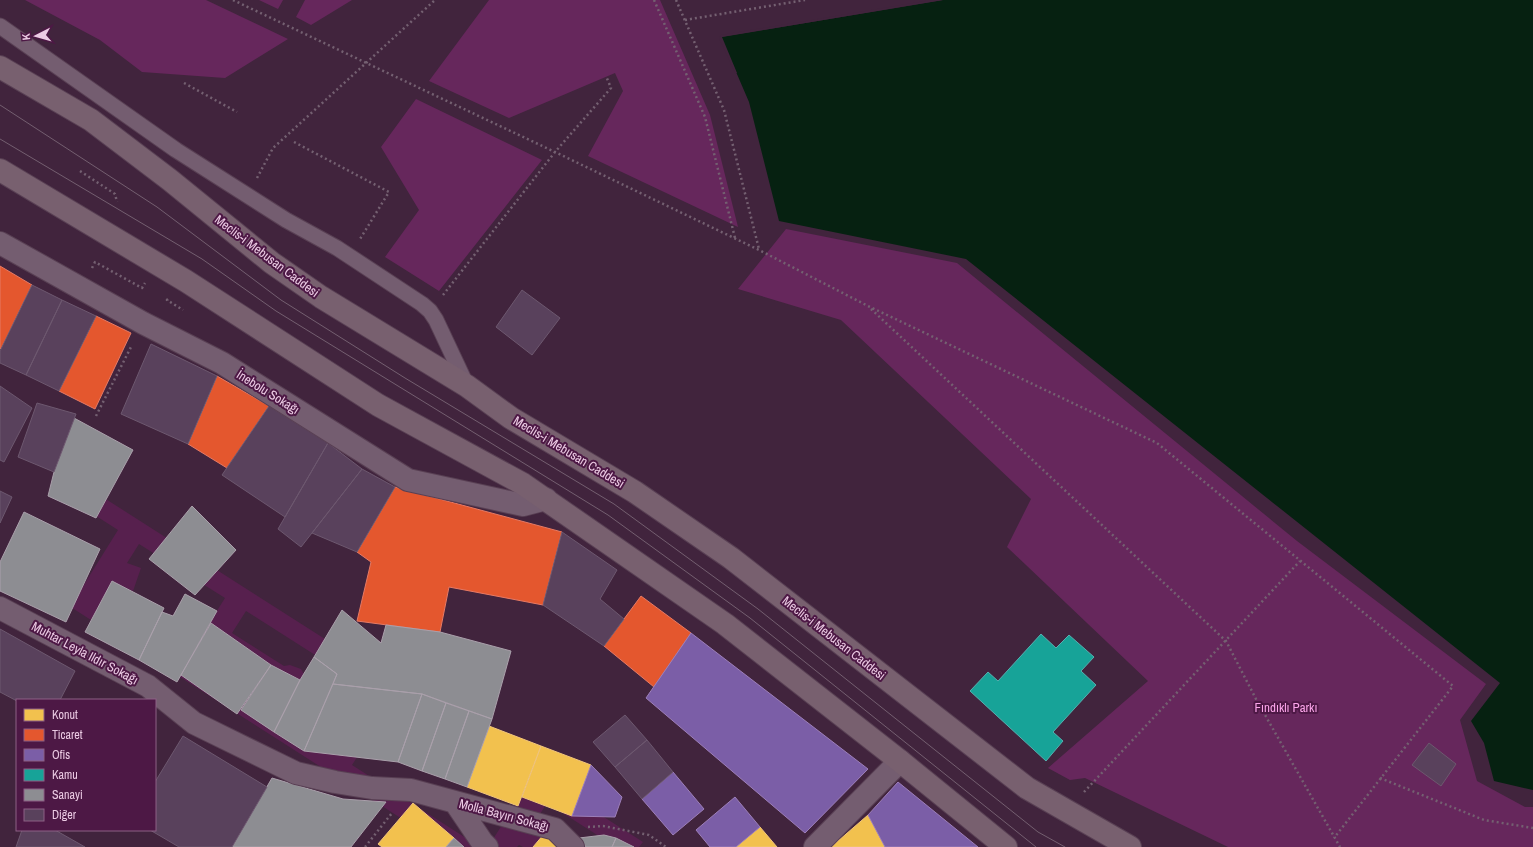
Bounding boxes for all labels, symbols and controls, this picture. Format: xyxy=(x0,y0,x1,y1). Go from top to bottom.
north arrow xyxy=(16,16,56,56)
text: K xyxy=(19,33,33,41)
street label: Meclis-i Mebusan Caddesi xyxy=(211,211,323,301)
street label: İnebolu Sokağı xyxy=(233,366,303,418)
street label: Meclis-i Mebusan Caddesi xyxy=(510,412,628,492)
street label: Meclis-i Mebusan Caddesi xyxy=(779,592,889,684)
street label: Muhtar Leyla Ildır Sokağı xyxy=(29,618,141,688)
legend xyxy=(16,699,156,831)
park label: Fındıklı Parkı xyxy=(1255,699,1317,716)
text: Konut xyxy=(52,707,78,723)
text: Ticaret xyxy=(52,727,83,743)
text: Ofis xyxy=(52,747,70,763)
text: Kamu xyxy=(52,767,78,783)
text: Sanayi xyxy=(52,787,83,803)
street label: Molla Bayırı Sokağı xyxy=(457,795,551,835)
text: Diğer xyxy=(52,807,77,823)

